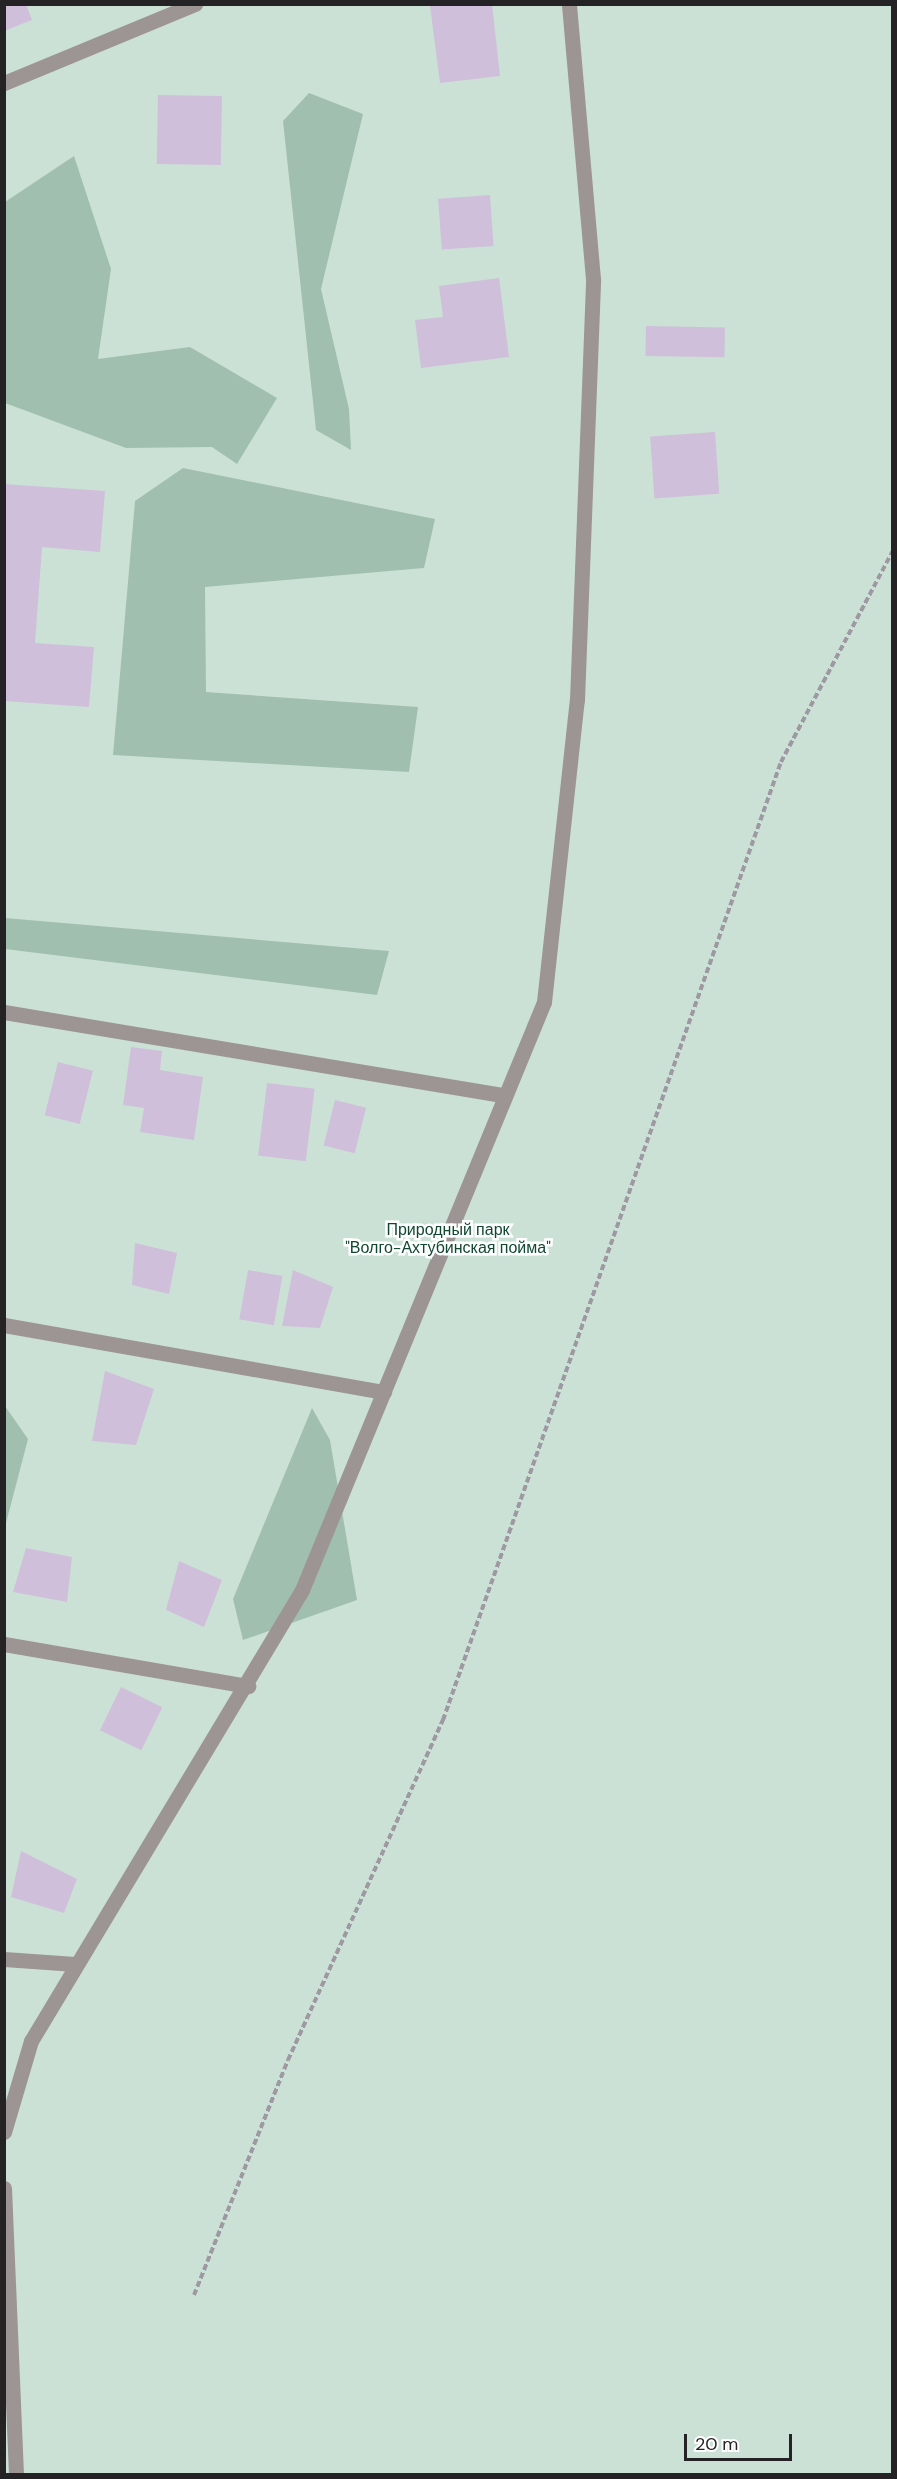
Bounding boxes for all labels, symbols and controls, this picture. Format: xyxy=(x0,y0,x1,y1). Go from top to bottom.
park label: Природный парк "Волго-Ахтубинская пойма" xyxy=(345,1220,551,1258)
scale bar xyxy=(687,2422,795,2460)
text: 20 m xyxy=(695,2432,738,2456)

